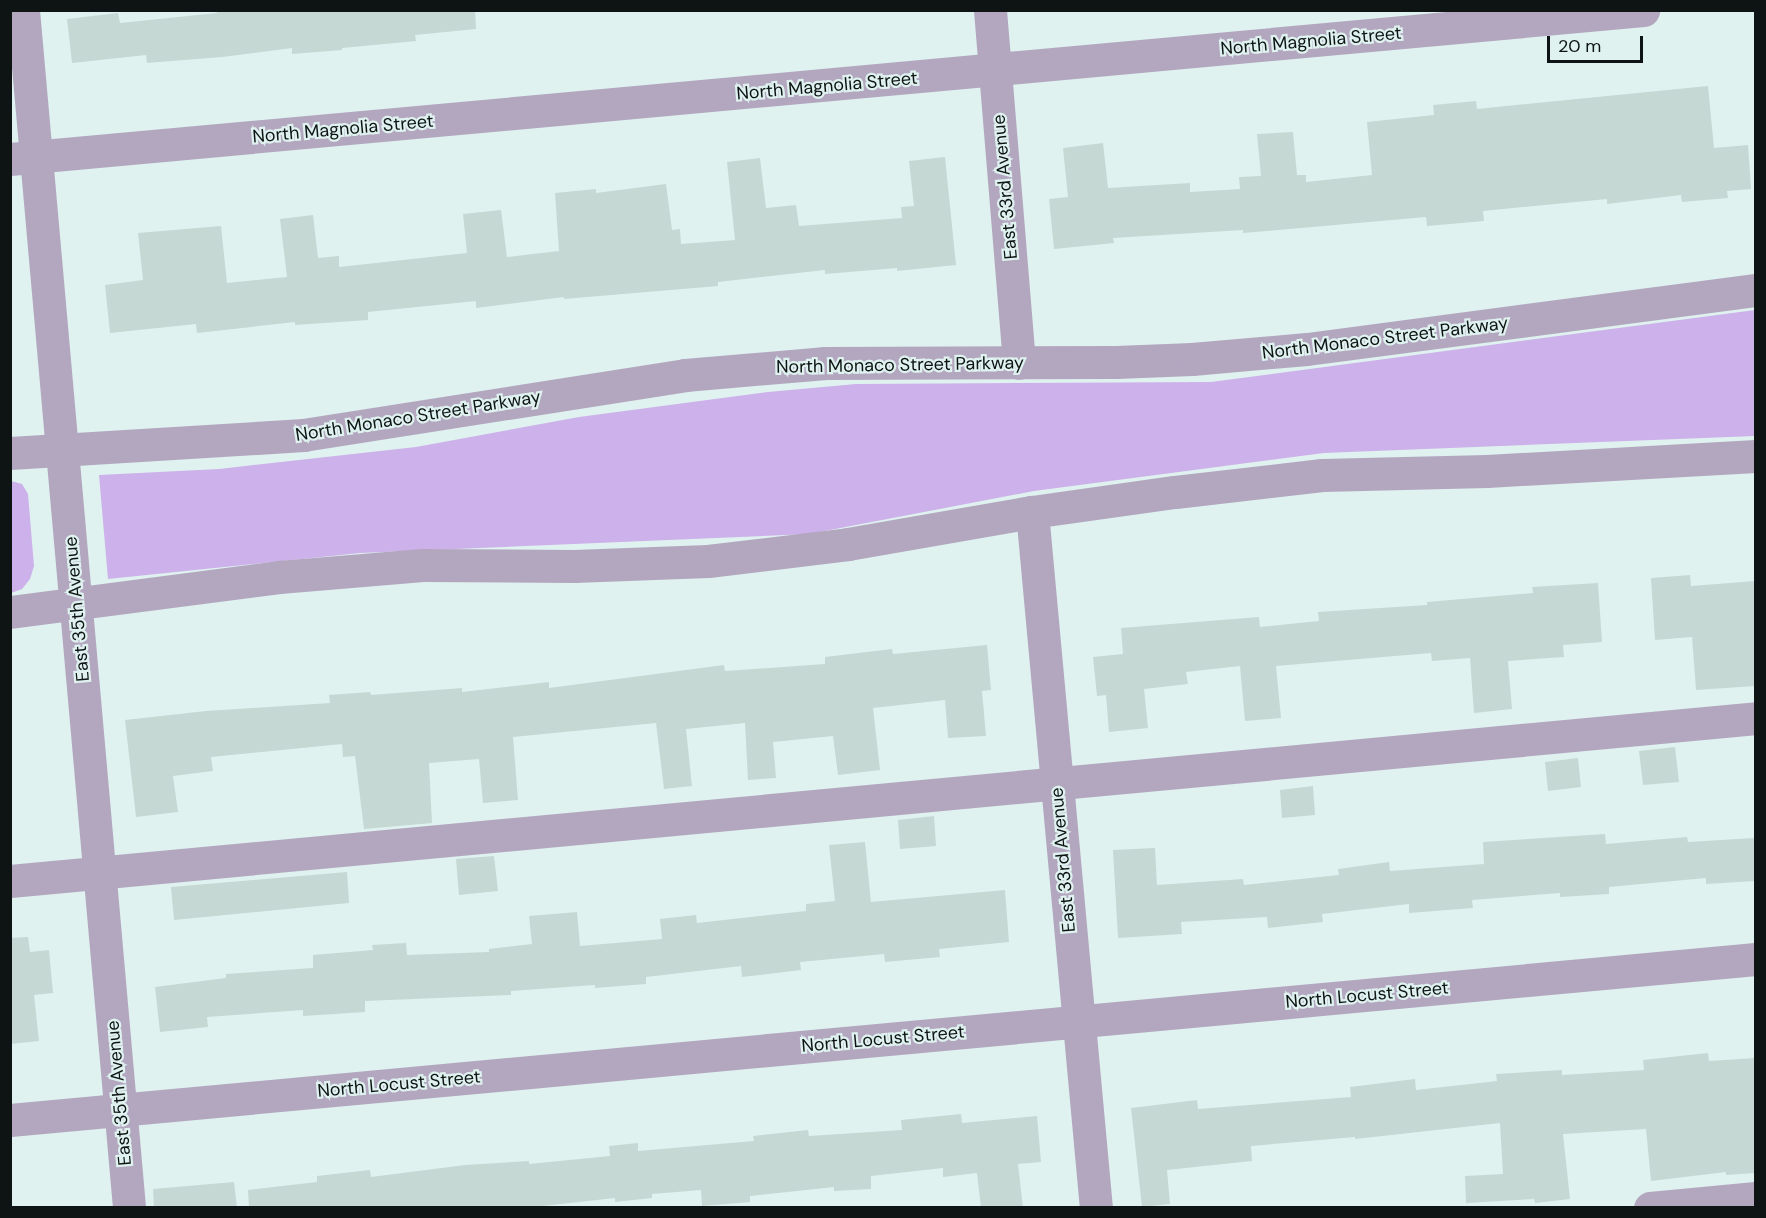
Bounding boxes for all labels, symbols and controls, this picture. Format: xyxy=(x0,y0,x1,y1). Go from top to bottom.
street label: North Magnolia Street xyxy=(1219,22,1403,60)
scale bar xyxy=(1550,24,1646,62)
text: 20 m xyxy=(1558,34,1601,58)
street label: North Magnolia Street xyxy=(735,67,919,105)
street label: North Magnolia Street xyxy=(251,110,435,148)
street label: East 33rd Avenue xyxy=(988,114,1022,260)
street label: North Monaco Street Parkway xyxy=(1261,312,1509,364)
street label: North Monaco Street Parkway xyxy=(776,352,1024,378)
street label: North Monaco Street Parkway xyxy=(294,386,542,446)
street label: East 35th Avenue xyxy=(60,536,94,682)
street label: East 33rd Avenue xyxy=(1046,787,1080,933)
street label: North Locust Street xyxy=(1284,977,1450,1013)
street label: East 35th Avenue xyxy=(102,1020,136,1166)
street label: North Locust Street xyxy=(800,1021,966,1057)
street label: North Locust Street xyxy=(316,1066,482,1102)

